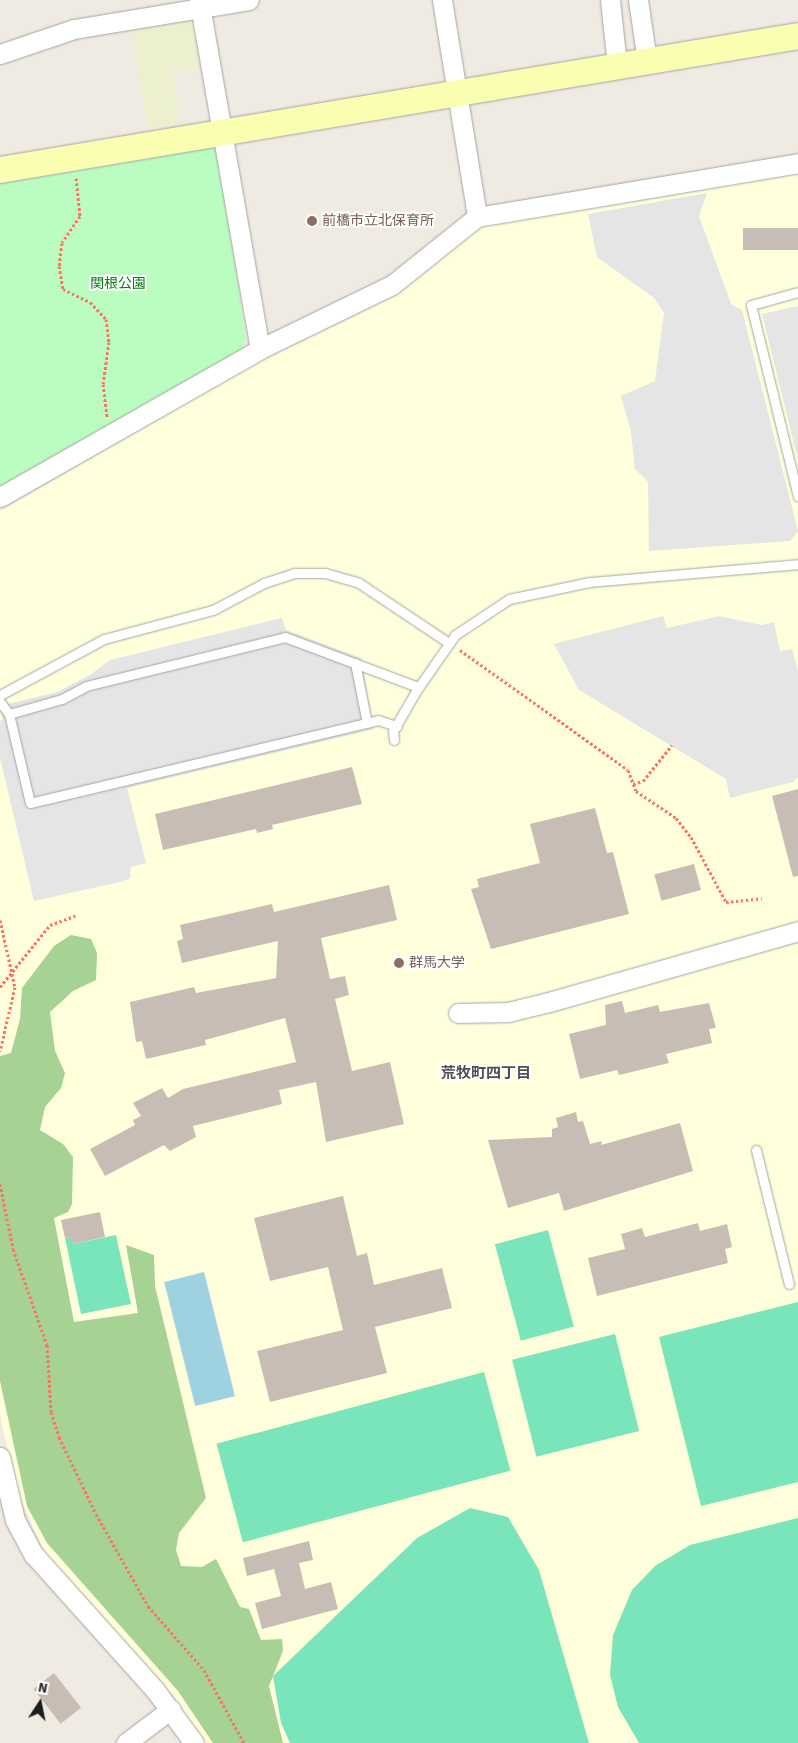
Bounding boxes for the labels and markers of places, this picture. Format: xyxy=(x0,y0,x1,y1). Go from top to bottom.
place label: 前橋市立北保育所 xyxy=(322,213,434,229)
marker: 前橋市立北保育所 xyxy=(306,215,318,227)
place label: 群馬大学 xyxy=(409,955,465,971)
marker: 群馬大学 xyxy=(393,957,405,969)

